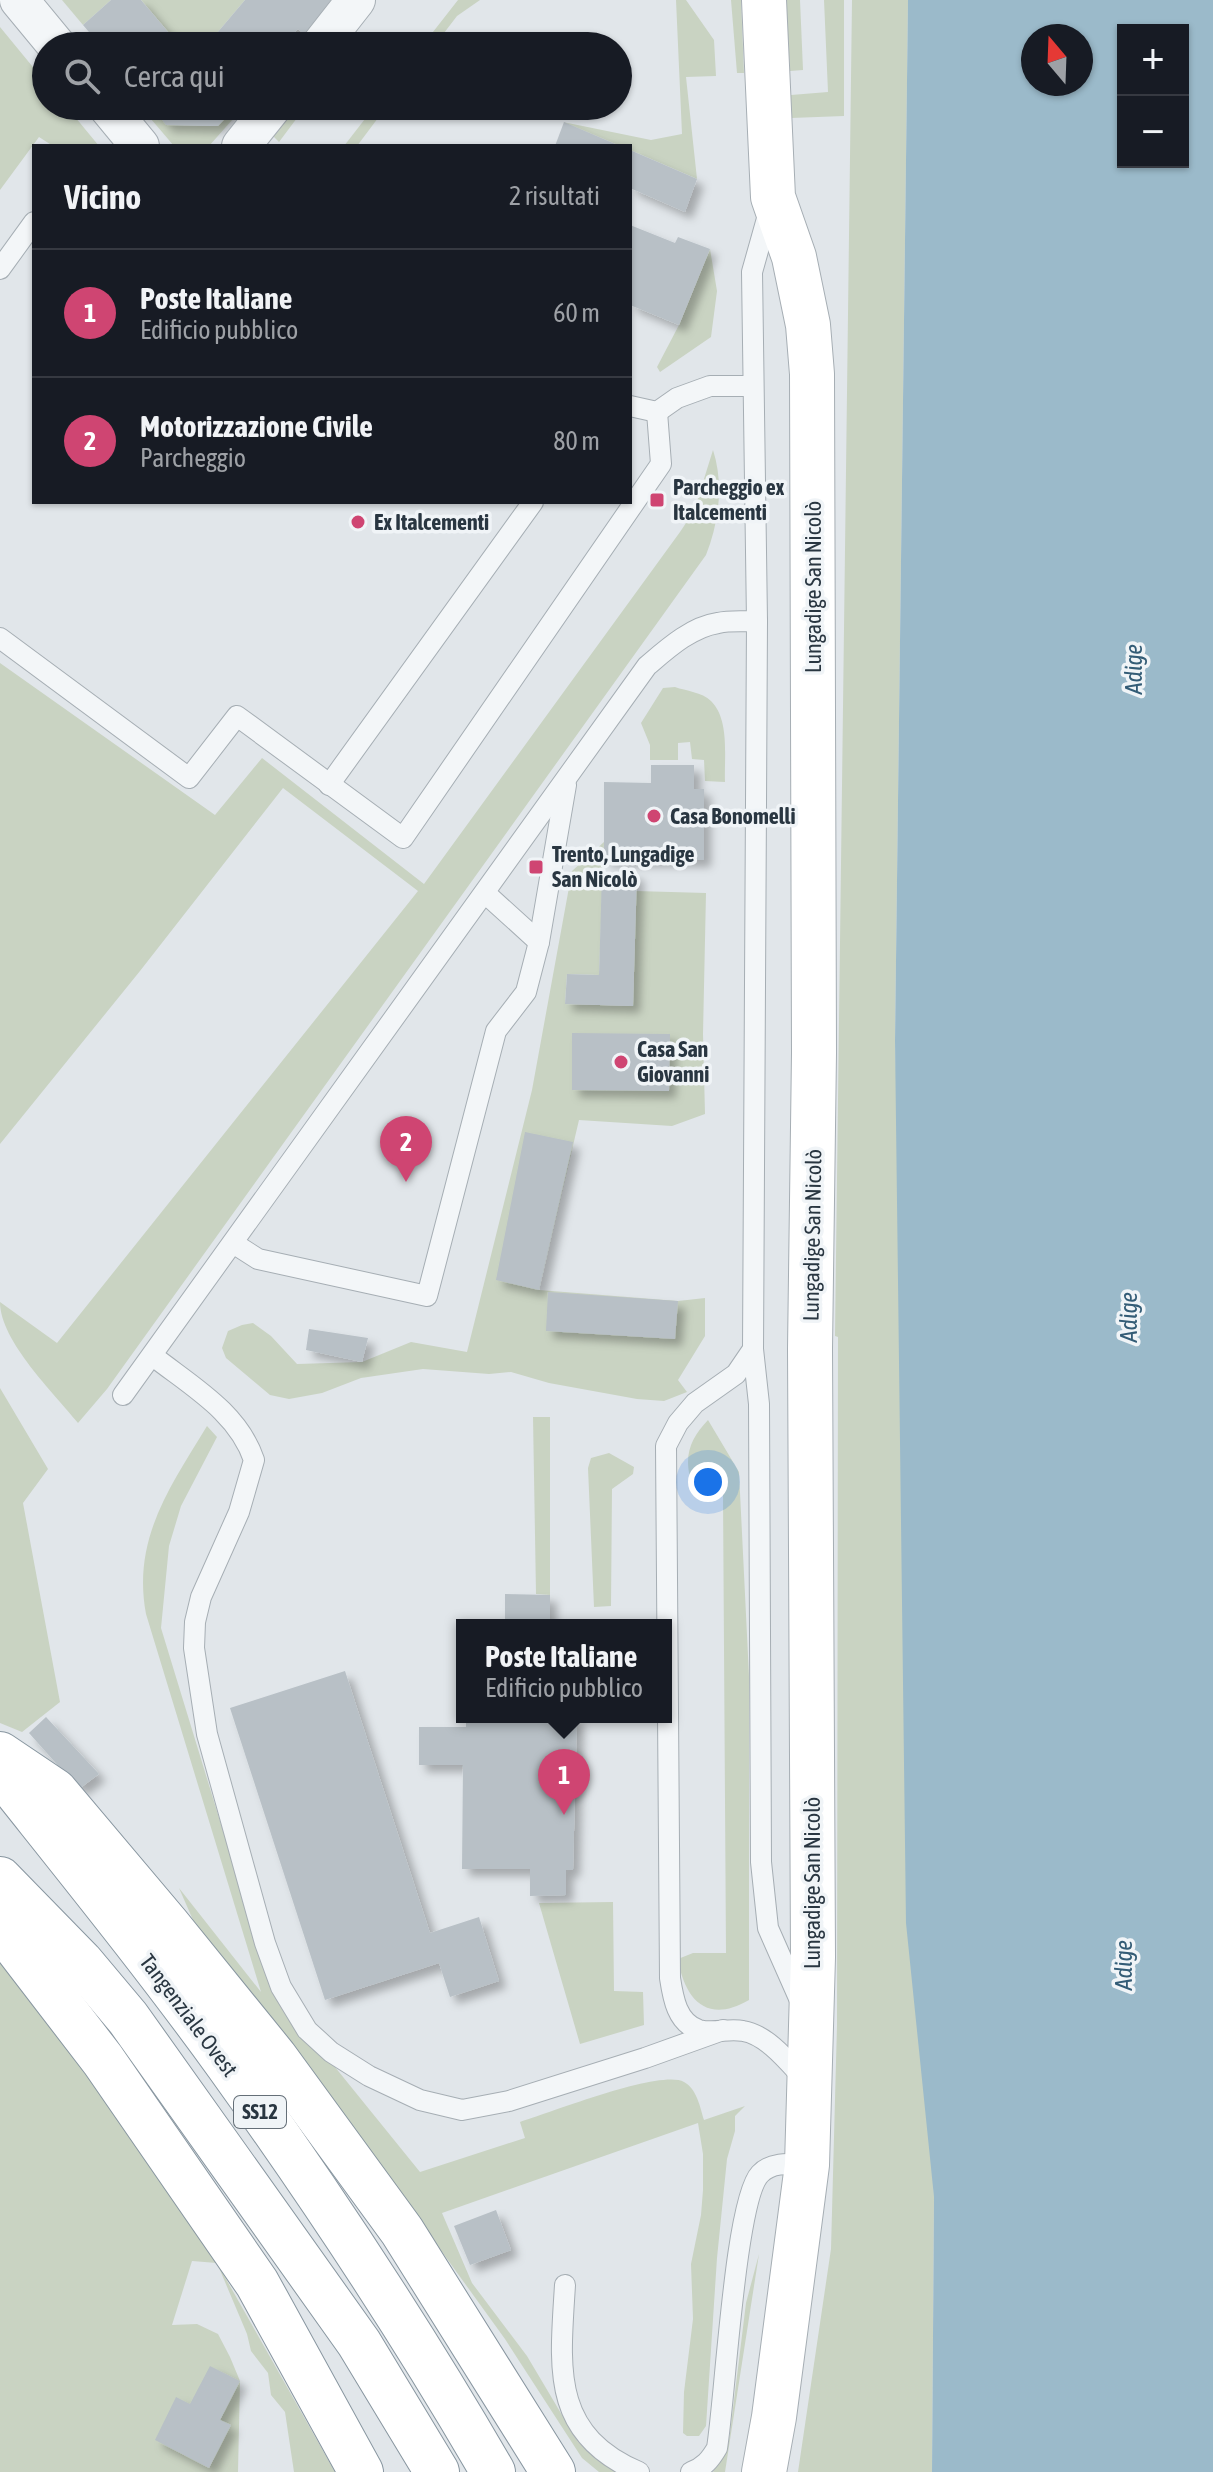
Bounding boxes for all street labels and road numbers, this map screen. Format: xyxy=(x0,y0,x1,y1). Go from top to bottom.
street label: Lungadige San Nicolò xyxy=(800,501,826,673)
street label: Lungadige San Nicolò xyxy=(797,1149,827,1321)
street label: Lungadige San Nicolò xyxy=(799,1797,825,1969)
street label: Tangenziale Ovest xyxy=(135,1949,243,2081)
road number: SS12 xyxy=(234,2096,286,2128)

